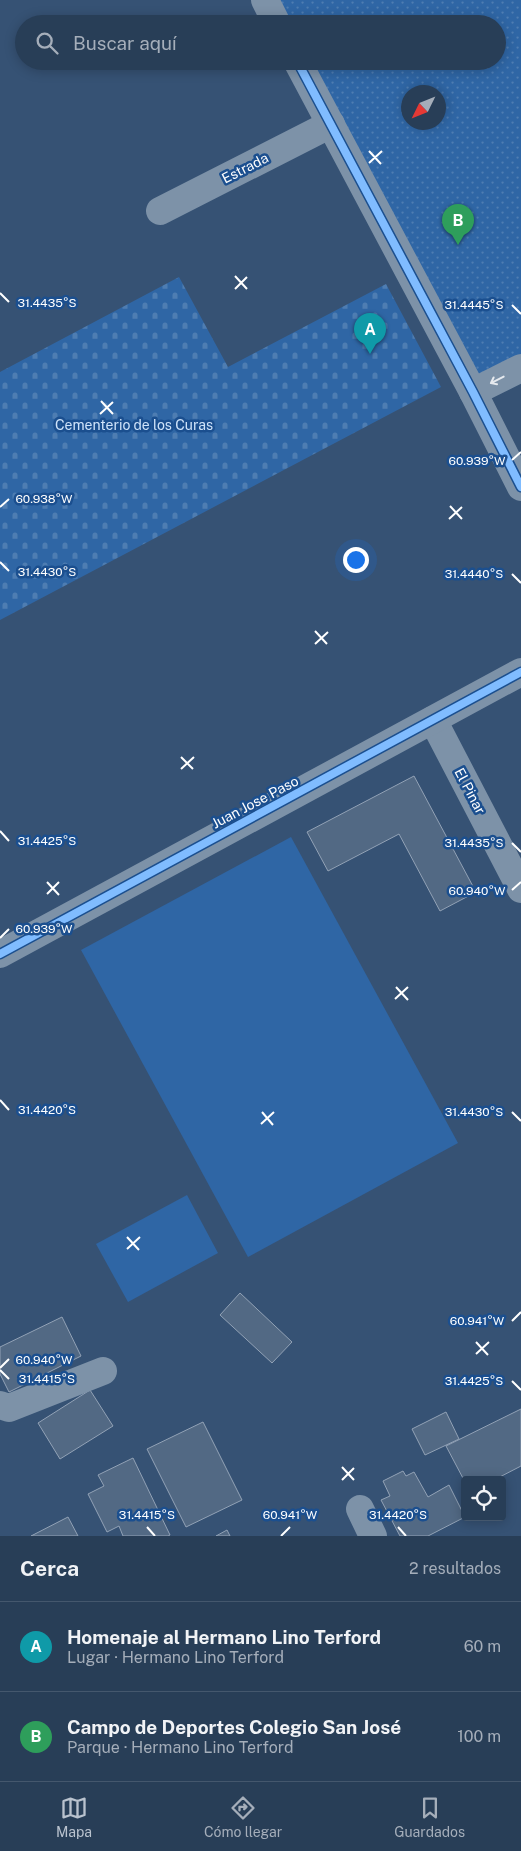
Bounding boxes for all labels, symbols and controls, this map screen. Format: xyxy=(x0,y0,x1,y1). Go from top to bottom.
search box xyxy=(15,15,506,70)
icon: search xyxy=(33,29,61,57)
text: Buscar aquí xyxy=(73,32,177,54)
north arrow xyxy=(401,85,446,130)
street label: Estrada xyxy=(219,150,271,186)
pin: B xyxy=(442,204,474,245)
text: 31.4435°S xyxy=(18,296,77,310)
text: 31.4445°S xyxy=(445,298,503,312)
pin: A xyxy=(354,313,386,354)
one-way arrow xyxy=(490,376,505,385)
park label: Cementerio de los Curas xyxy=(55,417,213,433)
text: 60.939°W xyxy=(449,454,506,468)
text: 60.938°W xyxy=(15,492,73,506)
your location xyxy=(343,547,369,573)
text: 31.4430°S xyxy=(18,565,76,579)
text: 31.4440°S xyxy=(445,567,503,581)
street label: El Pinar xyxy=(451,765,489,817)
street label: Juan Jose Paso xyxy=(209,772,301,832)
text: 31.4425°S xyxy=(18,834,76,848)
text: 31.4435°S xyxy=(445,836,504,850)
text: 60.940°W xyxy=(449,884,506,898)
text: 60.939°W xyxy=(16,922,73,936)
text: 31.4420°S xyxy=(18,1103,76,1117)
text: 31.4430°S xyxy=(445,1105,503,1119)
text: 60.941°W xyxy=(450,1314,505,1328)
text: 60.940°W xyxy=(16,1353,73,1367)
text: 31.4415°S xyxy=(19,1372,75,1386)
text: 31.4425°S xyxy=(445,1374,503,1388)
map controls xyxy=(461,1476,506,1521)
button: locate xyxy=(461,1476,506,1521)
text: 31.4415°S xyxy=(119,1508,175,1522)
text: 60.941°W xyxy=(263,1508,318,1522)
text: 31.4420°S xyxy=(369,1508,427,1522)
text: Cerca xyxy=(20,1556,79,1581)
text: 2 resultados xyxy=(409,1559,501,1578)
text: Homenaje al Hermano Lino Terford xyxy=(67,1626,381,1648)
text: A xyxy=(30,1637,42,1656)
text: 60 m xyxy=(464,1637,501,1656)
text: Lugar · Hermano Lino Terford xyxy=(67,1648,284,1667)
text: Campo de Deportes Colegio San José xyxy=(67,1716,401,1738)
text: B xyxy=(31,1727,41,1746)
text: 100 m xyxy=(457,1727,501,1746)
text: Parque · Hermano Lino Terford xyxy=(67,1738,293,1757)
tab: Mapa xyxy=(56,1794,92,1840)
tab: Cómo llegar xyxy=(204,1794,282,1840)
tab: Guardados xyxy=(394,1794,465,1840)

